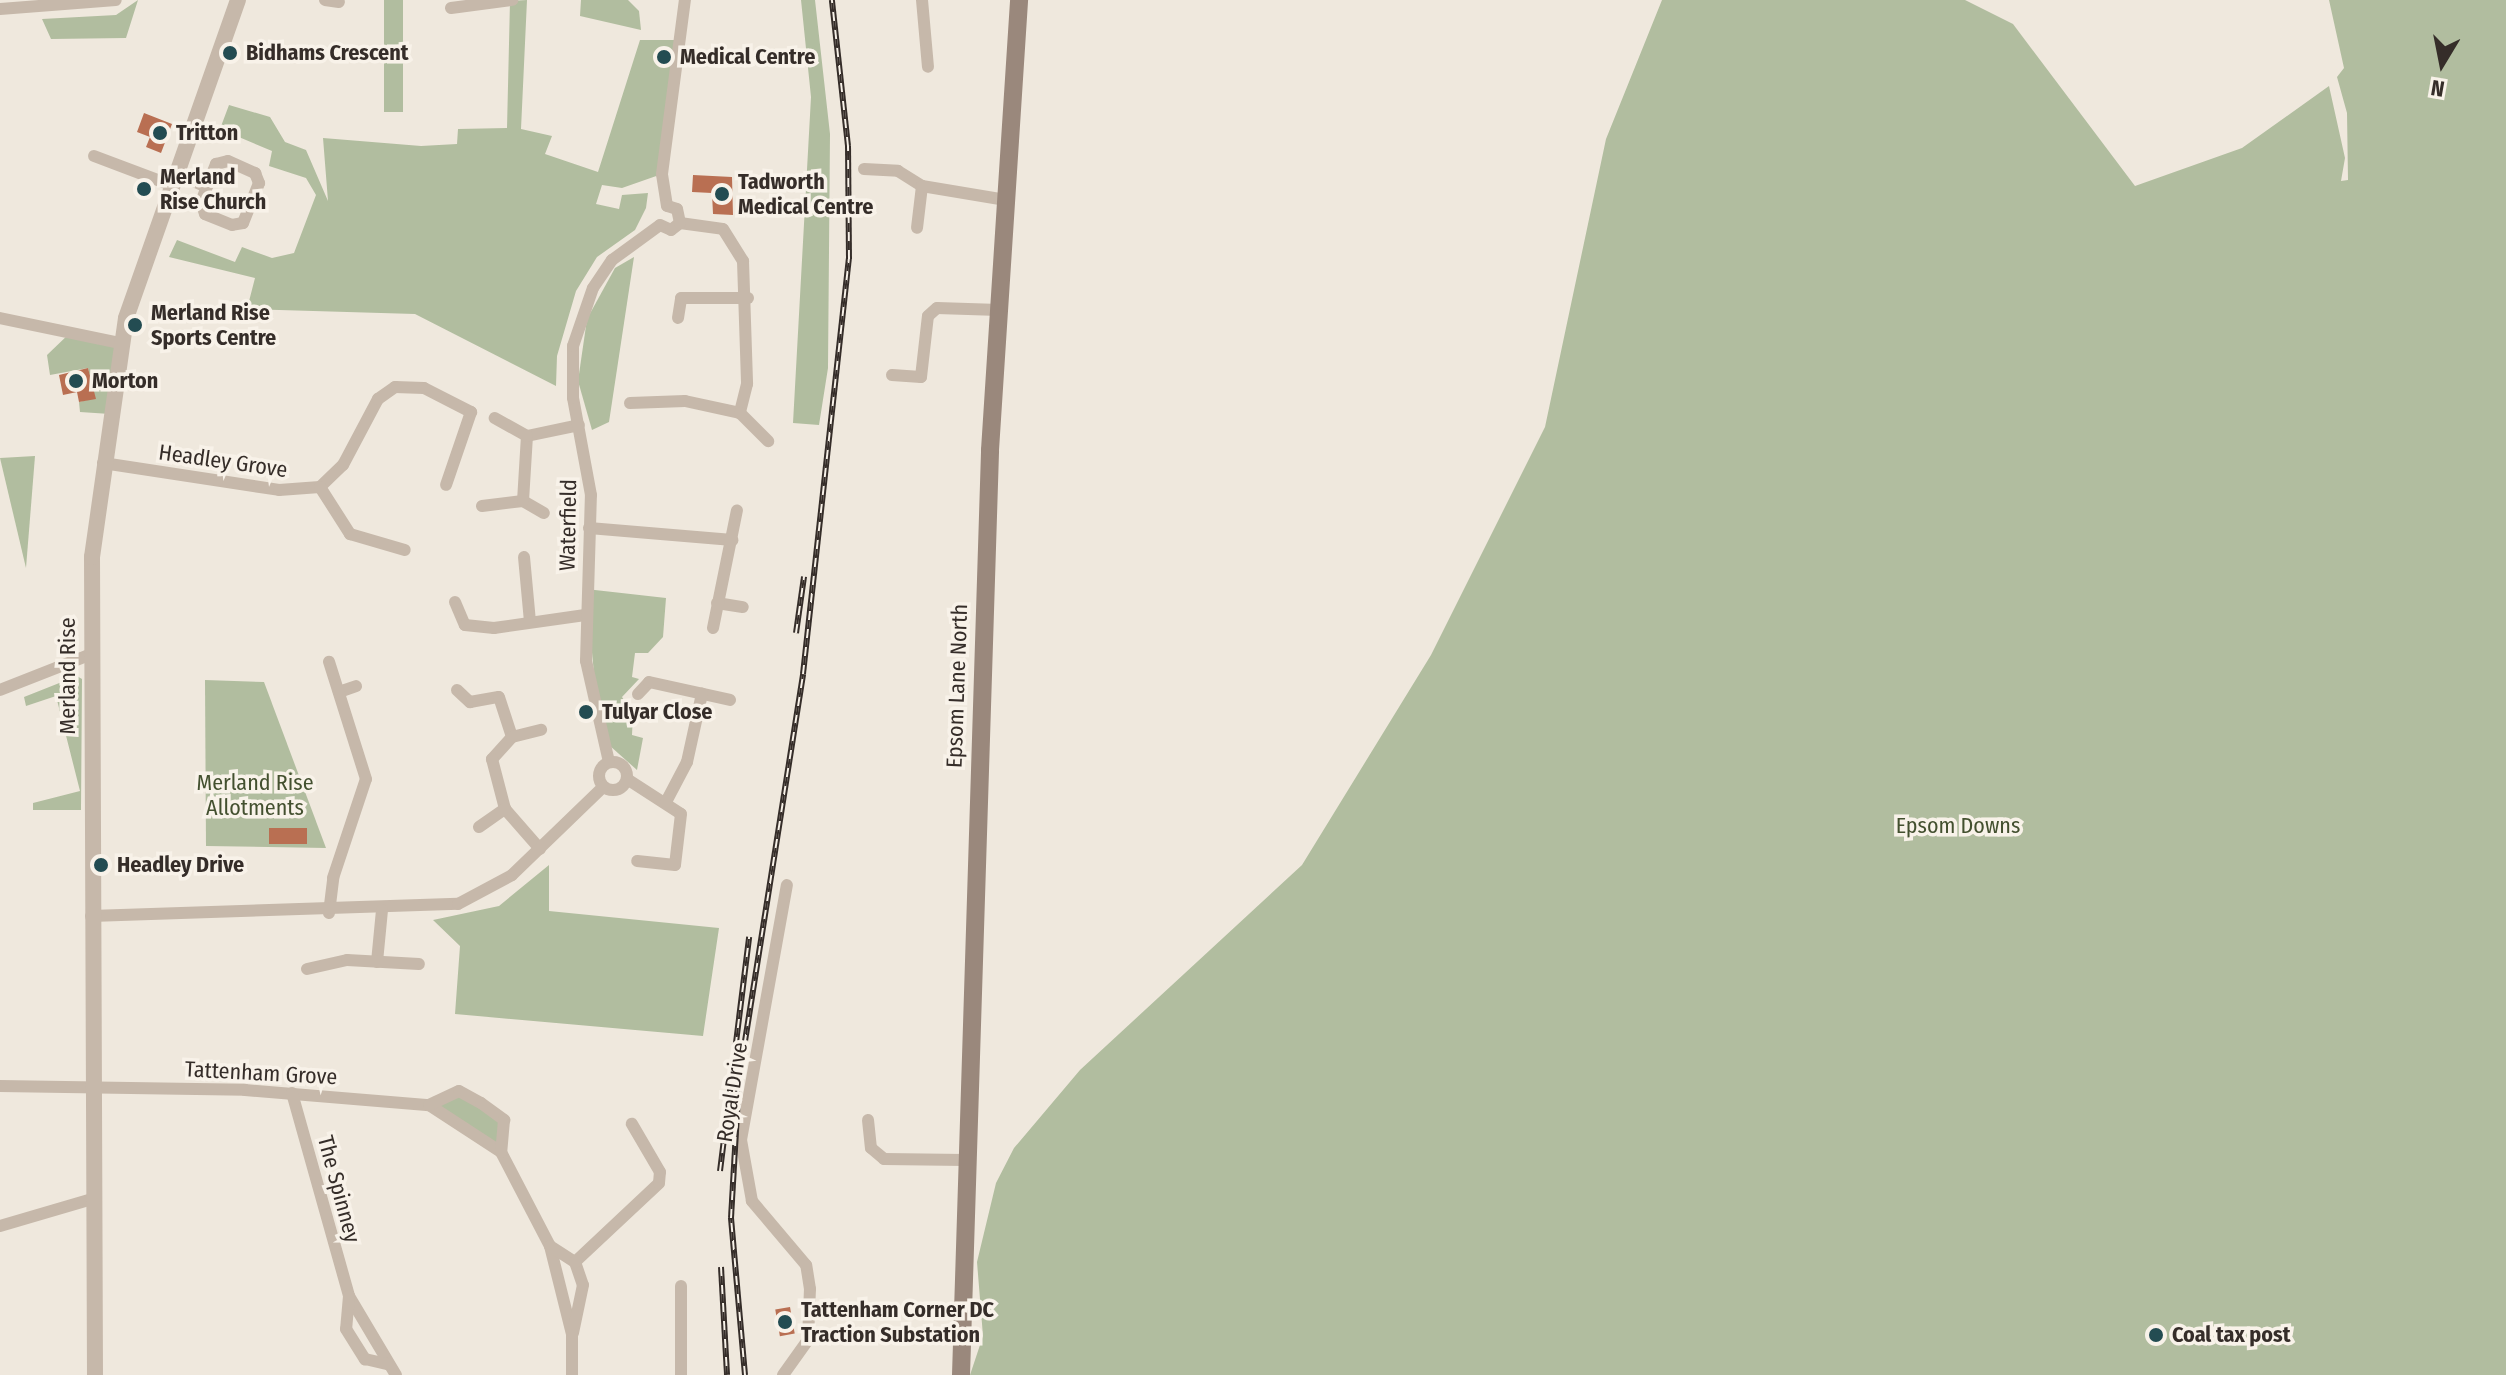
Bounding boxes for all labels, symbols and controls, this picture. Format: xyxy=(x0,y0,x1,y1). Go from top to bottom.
north arrow xyxy=(2402,24,2482,104)
place label: Bidhams Crescent xyxy=(246,40,409,66)
marker: Bidhams Crescent xyxy=(221,44,239,62)
place label: Medical Centre xyxy=(680,44,815,70)
marker: Medical Centre xyxy=(655,48,673,66)
text: N xyxy=(2429,74,2447,103)
place label: Tritton xyxy=(176,120,238,146)
marker: Tritton xyxy=(151,124,169,142)
place label: Merland Rise Church xyxy=(160,163,266,214)
place label: Tadworth Medical Centre xyxy=(738,168,873,220)
marker: Merland Rise Church xyxy=(135,180,153,198)
marker: Tadworth Medical Centre xyxy=(713,185,731,203)
place label: Merland Rise Sports Centre xyxy=(151,299,276,350)
marker: Merland Rise Sports Centre xyxy=(126,316,144,334)
place label: Morton xyxy=(92,368,158,394)
marker: Morton xyxy=(67,372,85,390)
street label: Headley Grove xyxy=(157,439,289,483)
street label: Waterfield xyxy=(554,479,582,571)
street label: Epsom Lane North xyxy=(941,603,973,769)
street label: Merland Rise xyxy=(55,617,81,735)
place label: Tulyar Close xyxy=(602,699,712,725)
marker: Tulyar Close xyxy=(577,703,595,721)
park label: Merland Rise Allotments xyxy=(196,769,314,820)
park label: Epsom Downs xyxy=(1896,813,2020,839)
place label: Headley Drive xyxy=(117,852,244,878)
marker: Headley Drive xyxy=(92,856,110,874)
street label: Royal Drive xyxy=(711,1040,753,1144)
street label: Tattenham Grove xyxy=(184,1056,338,1090)
street label: The Spinney xyxy=(312,1133,366,1245)
place label: Tattenham Corner DC Traction Substation xyxy=(801,1296,994,1348)
marker: Tattenham Corner DC Traction Substation xyxy=(776,1313,794,1331)
place label: Coal tax post xyxy=(2172,1322,2290,1348)
marker: Coal tax post xyxy=(2147,1326,2165,1344)

